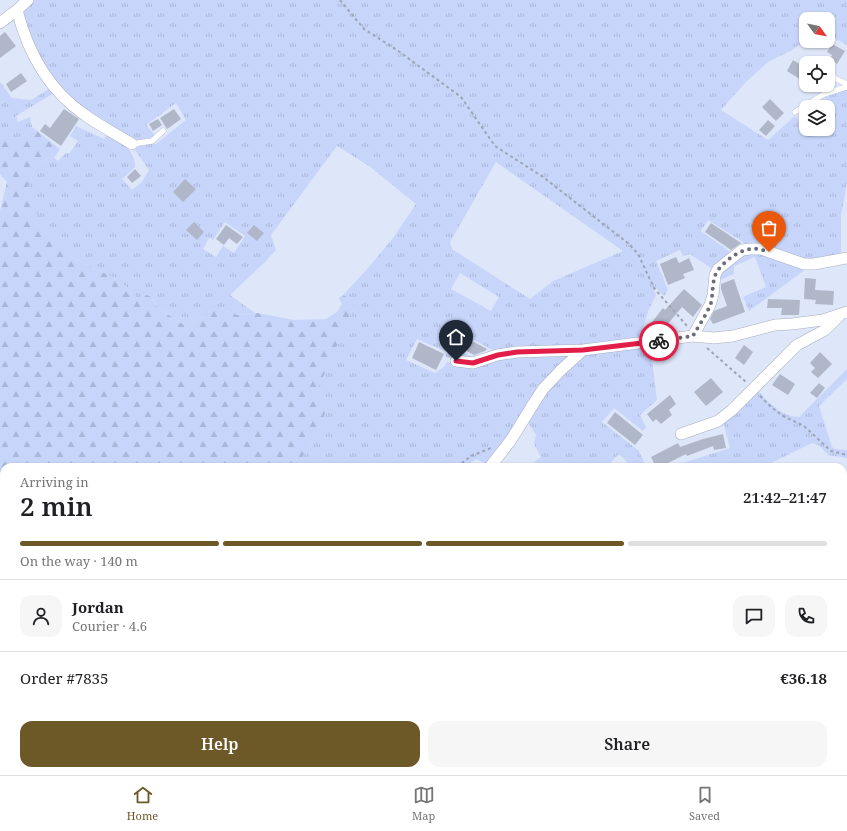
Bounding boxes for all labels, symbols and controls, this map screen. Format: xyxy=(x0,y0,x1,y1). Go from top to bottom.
north arrow xyxy=(799,12,835,48)
map controls xyxy=(799,12,835,136)
button: locate xyxy=(799,56,835,92)
button: layers xyxy=(799,100,835,136)
pin xyxy=(752,211,786,252)
icon: bag xyxy=(758,217,780,239)
pin xyxy=(439,320,473,361)
courier xyxy=(639,321,679,361)
icon: home xyxy=(445,326,467,348)
icon: bike xyxy=(648,330,670,352)
text: Arriving in xyxy=(20,473,89,491)
text: 21:42–21:47 xyxy=(743,487,827,507)
text: 2 min xyxy=(20,488,93,524)
text: On the way · 140 m xyxy=(20,552,138,570)
button: person xyxy=(20,595,62,637)
button: chat xyxy=(733,595,775,637)
button: phone xyxy=(785,595,827,637)
text: Jordan xyxy=(72,597,124,617)
text: Courier · 4.6 xyxy=(72,617,147,635)
text: Order #7835 xyxy=(20,668,108,688)
text: €36.18 xyxy=(780,668,827,688)
button: Help xyxy=(20,721,420,767)
button: Share xyxy=(428,721,827,767)
tab: Home xyxy=(127,784,158,823)
tab: Map xyxy=(412,784,435,823)
tab: Saved xyxy=(689,784,720,823)

